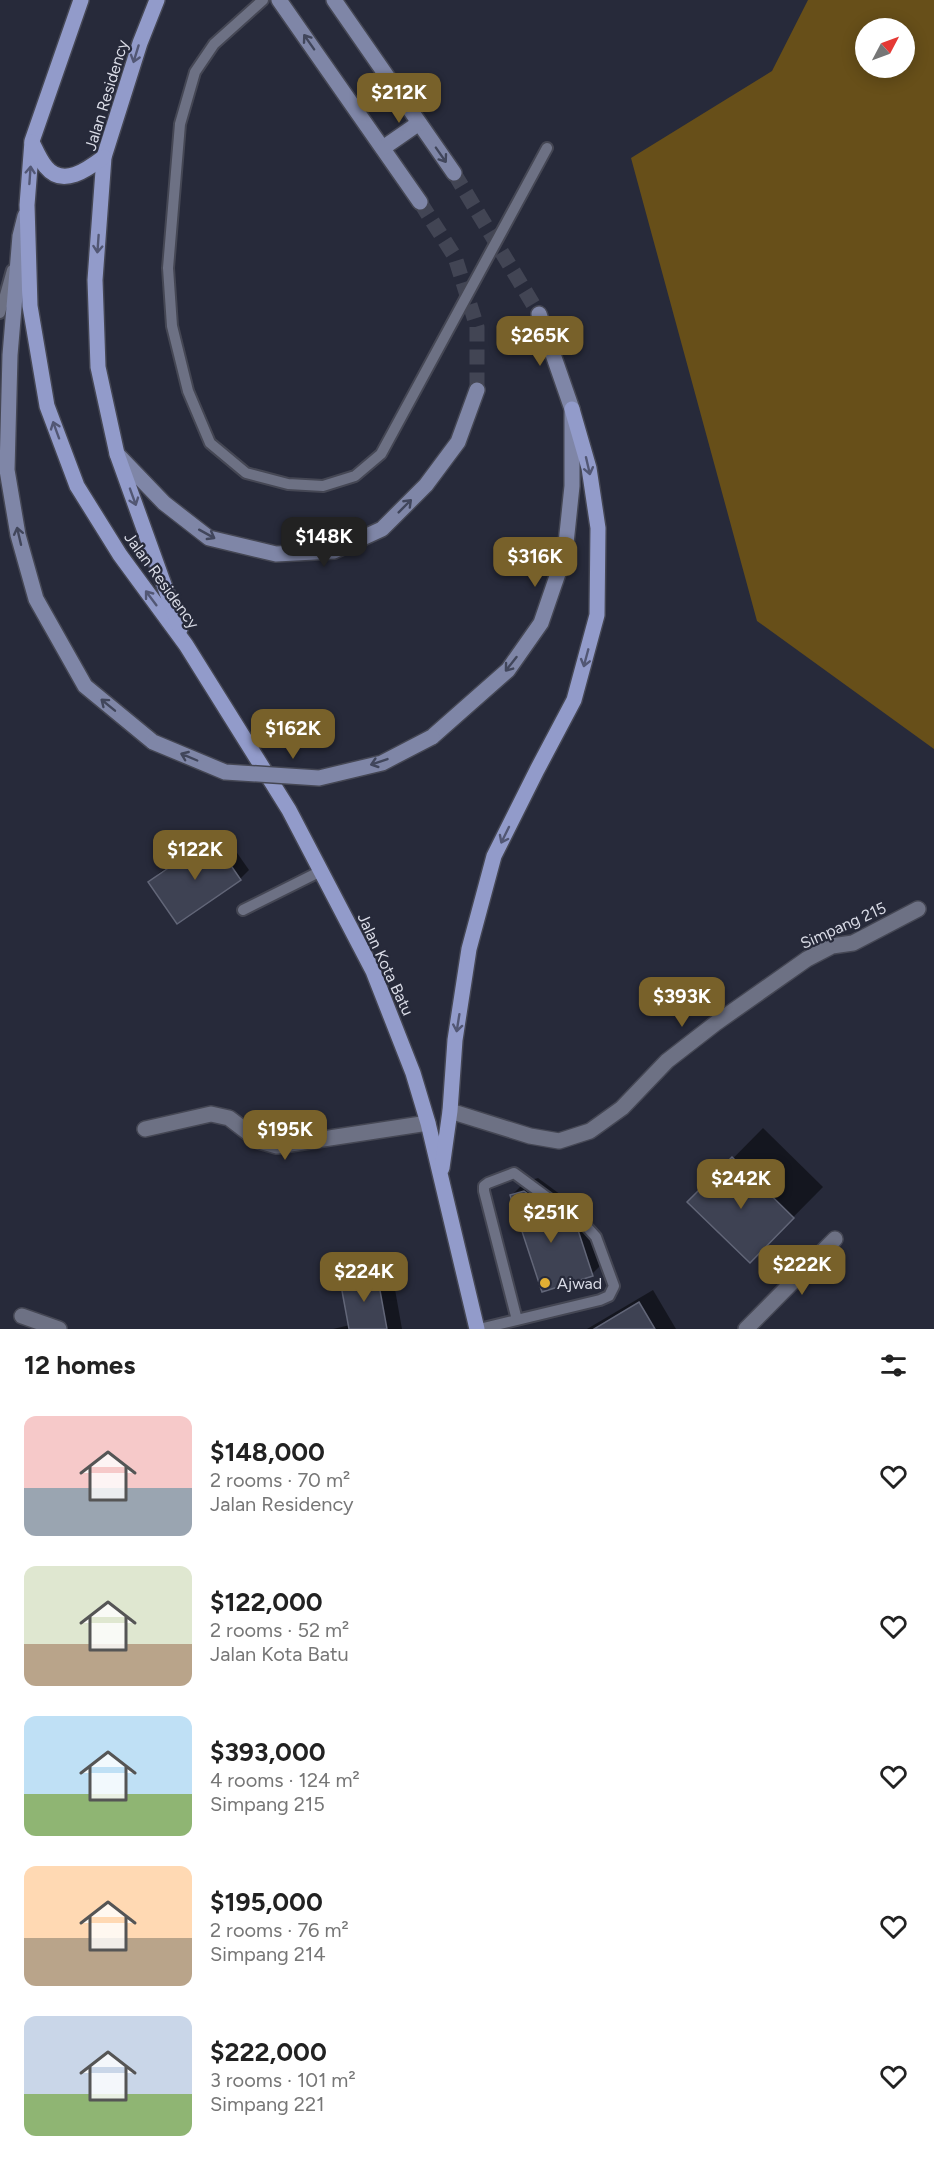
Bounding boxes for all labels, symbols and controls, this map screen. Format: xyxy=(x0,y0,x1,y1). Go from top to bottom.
north arrow xyxy=(855,18,915,78)
map controls xyxy=(855,18,915,78)
one-way arrow xyxy=(303,35,315,51)
street label: Jalan Residency xyxy=(81,37,133,153)
one-way arrow xyxy=(130,44,141,63)
pin: $212K xyxy=(357,73,441,124)
text: $212K xyxy=(371,80,427,104)
one-way arrow xyxy=(435,147,447,163)
one-way arrow xyxy=(24,165,35,185)
one-way arrow xyxy=(92,234,103,254)
pin: $265K xyxy=(498,316,582,367)
text: $265K xyxy=(510,323,570,347)
one-way arrow xyxy=(50,421,61,440)
one-way arrow xyxy=(582,456,594,475)
one-way arrow xyxy=(128,488,139,506)
one-way arrow xyxy=(398,498,413,513)
pin: $148K xyxy=(282,517,366,568)
text: $148K xyxy=(295,524,353,548)
one-way arrow xyxy=(12,527,24,546)
street label: Jalan Residency xyxy=(120,528,203,633)
one-way arrow xyxy=(198,528,215,540)
pin: $316K xyxy=(493,537,577,588)
text: $316K xyxy=(507,544,563,568)
one-way arrow xyxy=(145,591,158,607)
one-way arrow xyxy=(579,648,591,667)
one-way arrow xyxy=(505,656,518,672)
one-way arrow xyxy=(101,698,116,712)
pin: $162K xyxy=(251,709,335,760)
text: $162K xyxy=(265,716,321,740)
one-way arrow xyxy=(181,751,199,762)
one-way arrow xyxy=(370,758,389,769)
one-way arrow xyxy=(498,825,510,843)
pin: $122K xyxy=(153,830,237,881)
text: $122K xyxy=(167,837,223,861)
street label: Simpang 215 xyxy=(797,898,889,953)
street label: Jalan Kota Batu xyxy=(354,910,418,1018)
pin: $393K xyxy=(640,977,724,1028)
text: $393K xyxy=(653,984,711,1008)
one-way arrow xyxy=(452,1013,463,1033)
pin: $195K xyxy=(243,1110,327,1161)
text: $195K xyxy=(257,1117,313,1141)
pin: $242K xyxy=(699,1159,783,1210)
text: $242K xyxy=(711,1166,771,1190)
pin: $251K xyxy=(509,1193,593,1244)
text: $251K xyxy=(523,1200,579,1224)
pin: $222K xyxy=(760,1245,844,1296)
pin: $224K xyxy=(322,1252,406,1303)
text: $222K xyxy=(772,1252,832,1276)
text: $224K xyxy=(334,1259,394,1283)
place label: Ajwad xyxy=(557,1274,602,1293)
marker: Ajwad xyxy=(538,1276,552,1290)
text: 12 homes xyxy=(24,1349,135,1381)
icon: filters xyxy=(877,1349,910,1382)
text: $148,000 xyxy=(210,1436,325,1468)
icon: home xyxy=(72,1440,144,1512)
icon: heart xyxy=(877,1460,910,1493)
text: 2 rooms · 70 m² xyxy=(210,1468,350,1492)
text: Jalan Residency xyxy=(210,1492,353,1516)
text: $122,000 xyxy=(210,1586,323,1618)
icon: home xyxy=(72,1590,144,1662)
icon: heart xyxy=(877,1610,910,1643)
text: 2 rooms · 52 m² xyxy=(210,1618,349,1642)
text: Jalan Kota Batu xyxy=(210,1642,349,1666)
text: $393,000 xyxy=(210,1736,326,1768)
icon: home xyxy=(72,1740,144,1812)
icon: heart xyxy=(877,1760,910,1793)
text: 4 rooms · 124 m² xyxy=(210,1768,360,1792)
text: Simpang 215 xyxy=(210,1792,325,1816)
text: $195,000 xyxy=(210,1886,323,1918)
icon: home xyxy=(72,1890,144,1962)
icon: heart xyxy=(877,1910,910,1943)
text: 2 rooms · 76 m² xyxy=(210,1918,349,1942)
text: Simpang 214 xyxy=(210,1942,326,1966)
text: $222,000 xyxy=(210,2036,327,2068)
icon: home xyxy=(72,2040,144,2112)
icon: heart xyxy=(877,2060,910,2093)
text: 3 rooms · 101 m² xyxy=(210,2068,356,2092)
text: Simpang 221 xyxy=(210,2092,324,2116)

